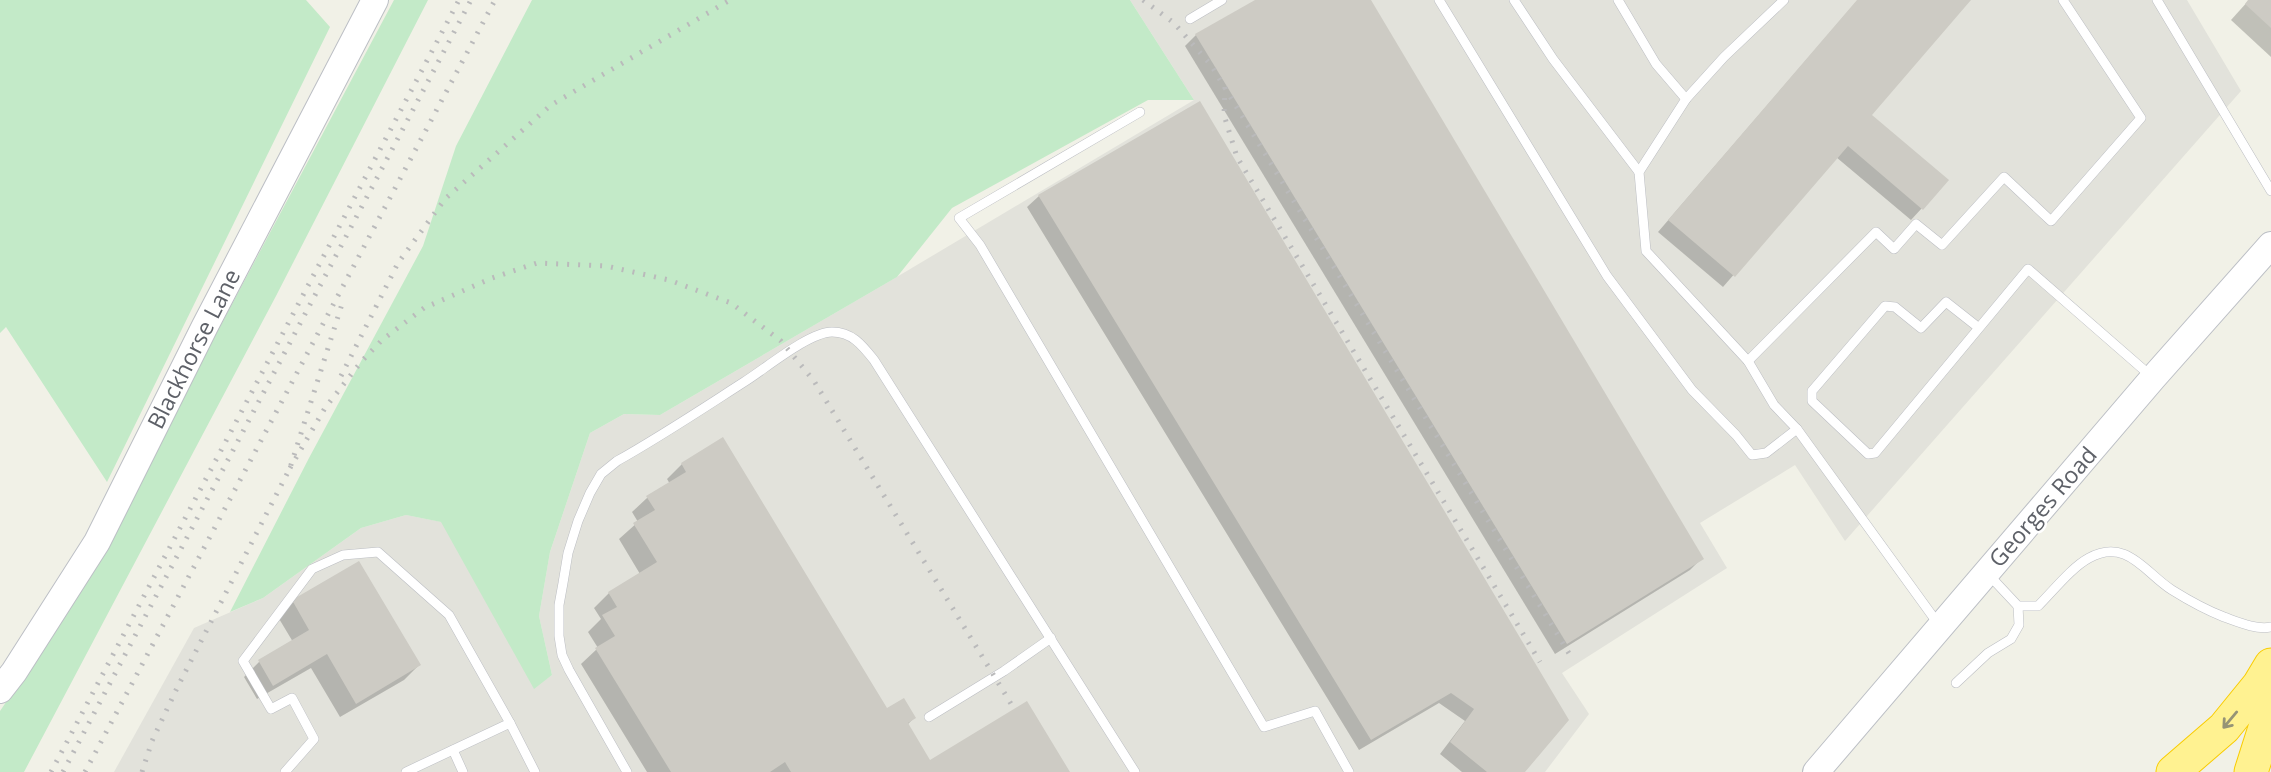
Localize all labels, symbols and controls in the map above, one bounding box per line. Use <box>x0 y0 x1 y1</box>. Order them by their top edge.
street label: Blackhorse Lane <box>139 263 247 434</box>
street label: Georges Road <box>1981 439 2104 573</box>
one-way arrow <box>2223 711 2239 729</box>

